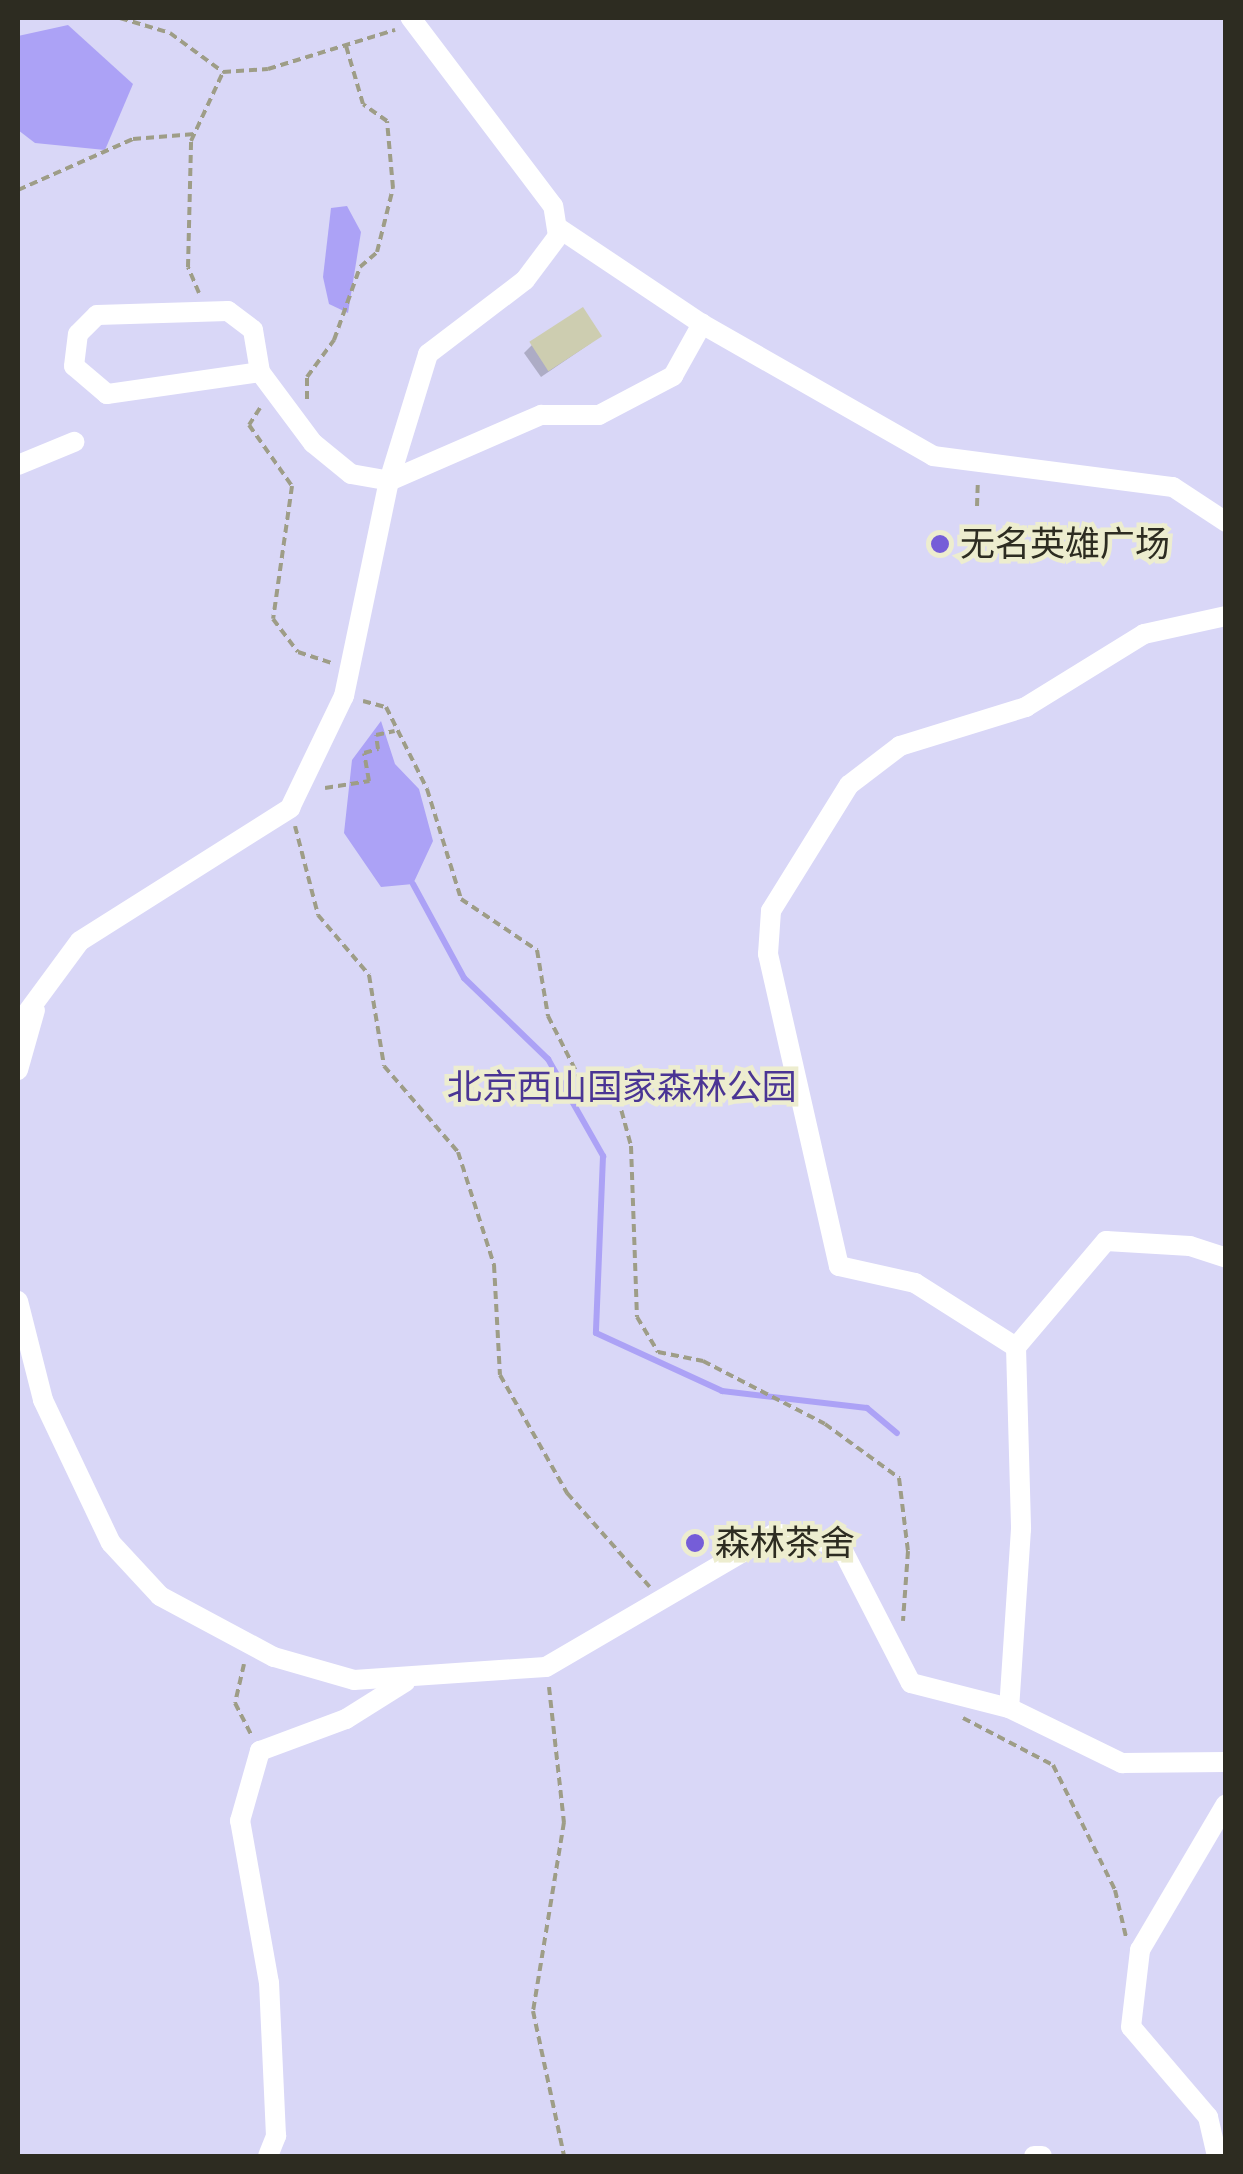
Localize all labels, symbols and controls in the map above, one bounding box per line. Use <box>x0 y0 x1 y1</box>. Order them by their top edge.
place label: 无名英雄广场 <box>960 523 1170 565</box>
marker: 无名英雄广场 <box>929 533 951 555</box>
park label: 北京西山国家森林公园 <box>447 1066 797 1108</box>
place label: 森林茶舍 <box>715 1522 855 1564</box>
marker: 森林茶舍 <box>684 1532 706 1554</box>

